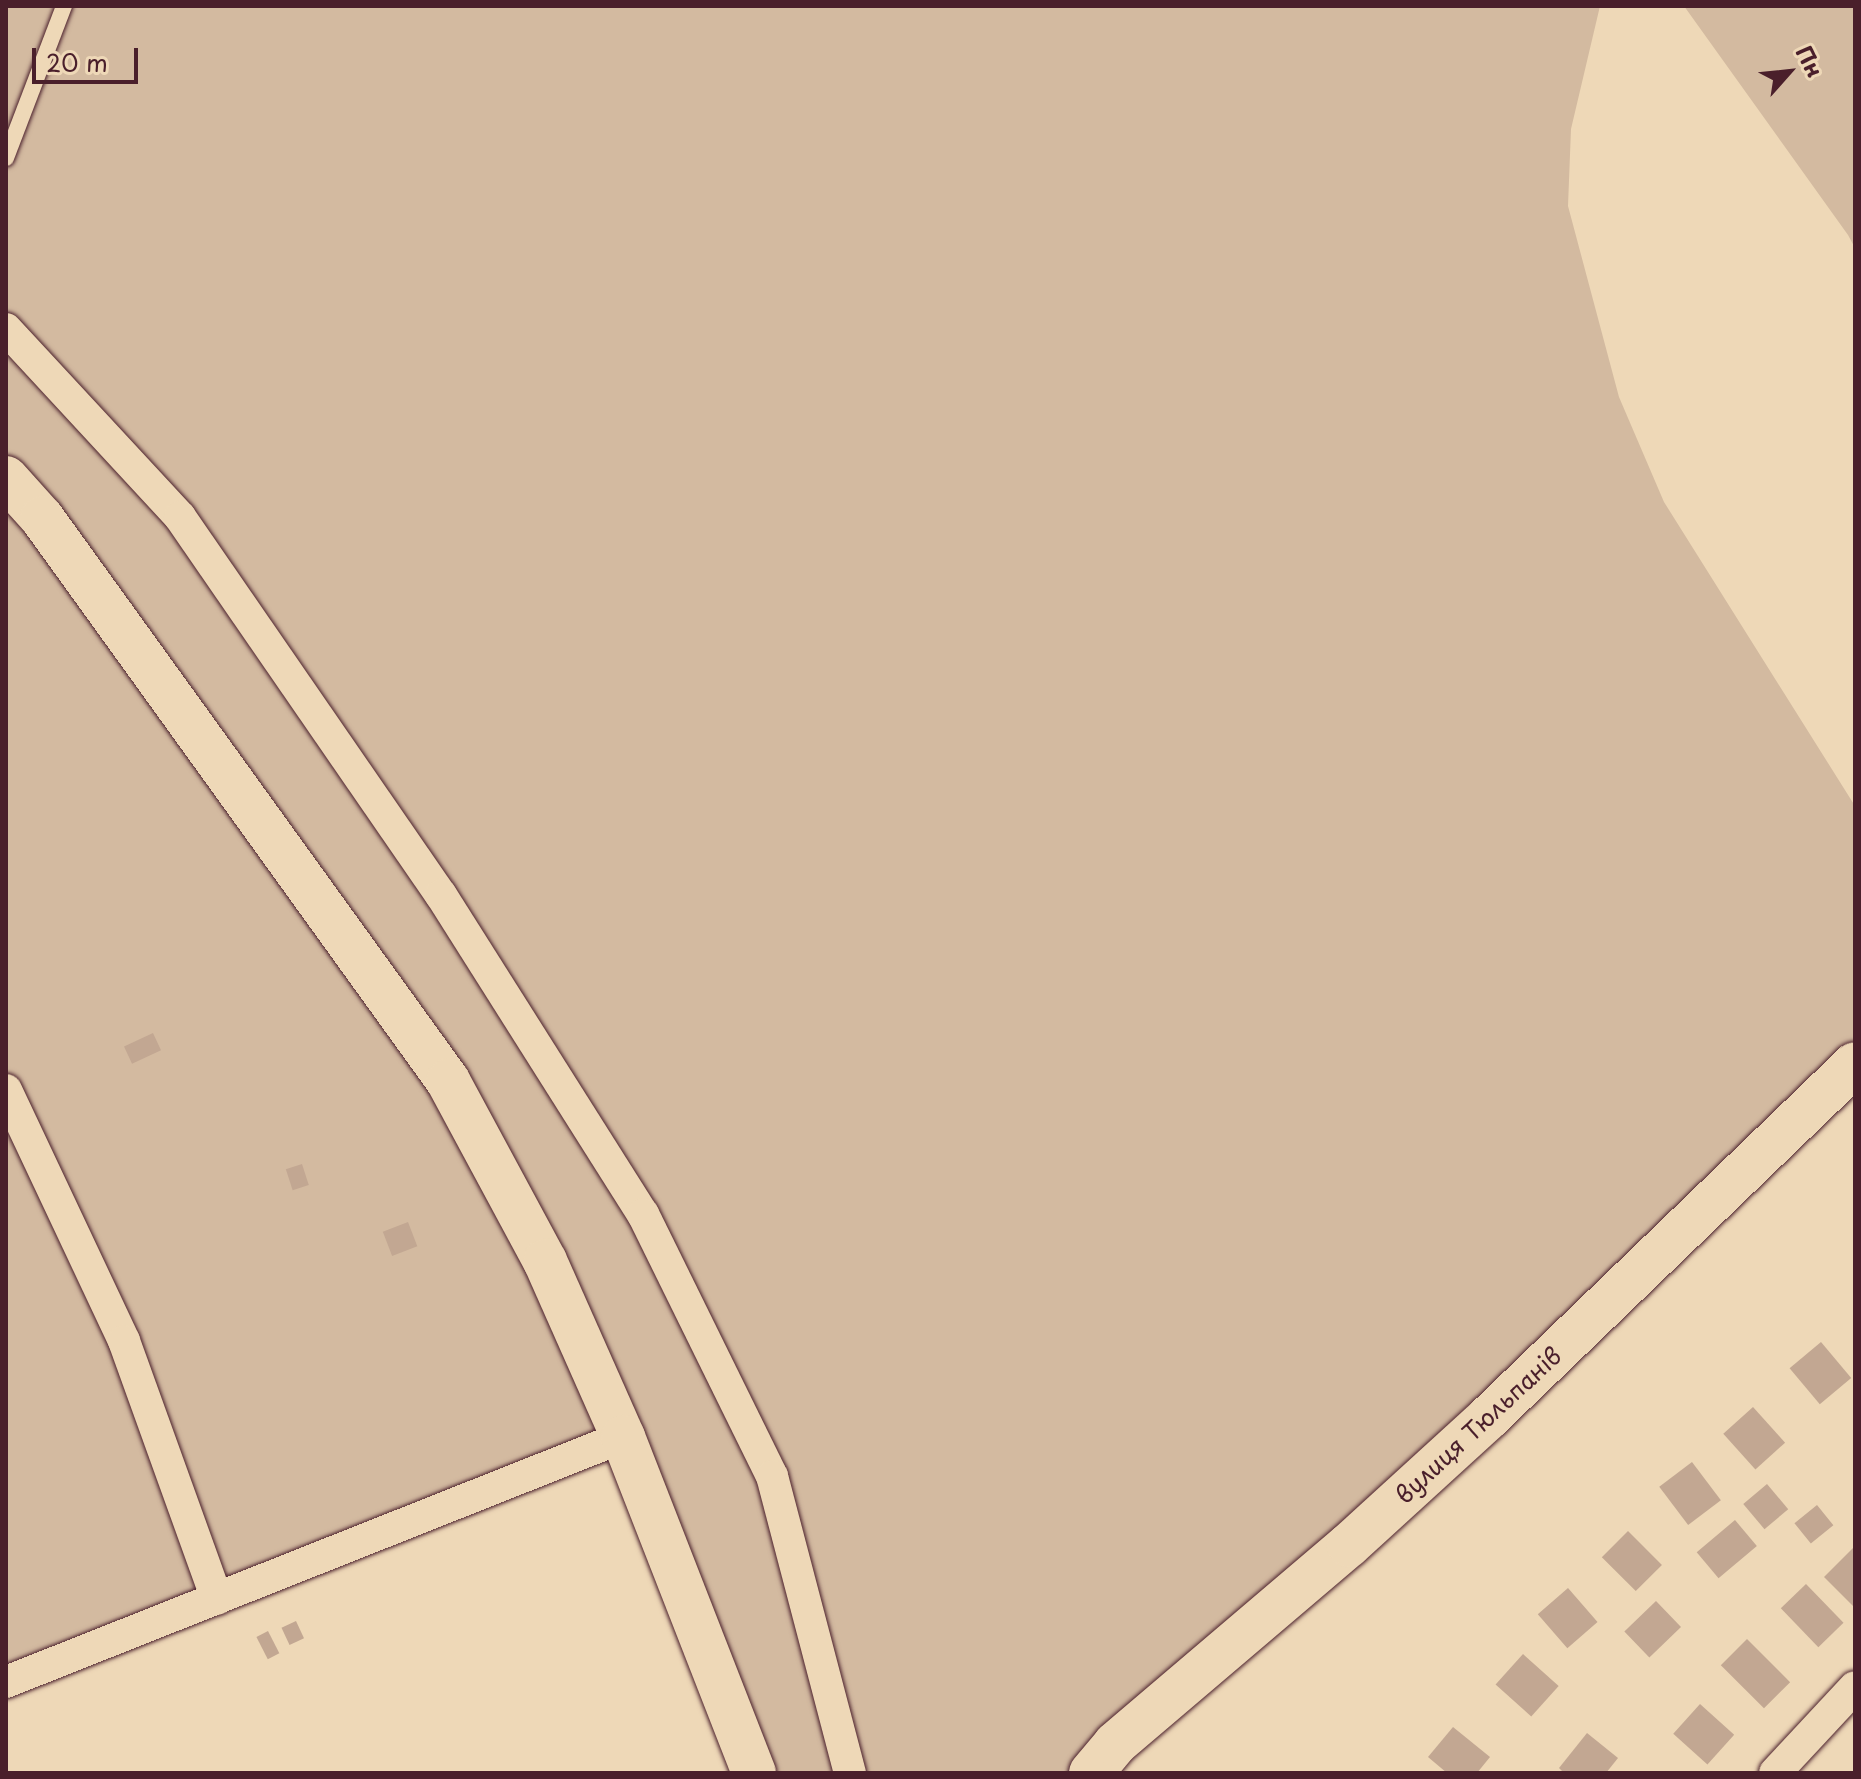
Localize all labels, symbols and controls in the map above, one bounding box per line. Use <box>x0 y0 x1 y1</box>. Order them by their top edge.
scale bar <box>36 32 142 82</box>
north arrow <box>1749 32 1829 112</box>
text: Пн <box>1789 39 1833 83</box>
text: 20 m <box>46 44 108 80</box>
street label: вулиця Тюльпанів <box>1389 1341 1567 1509</box>

